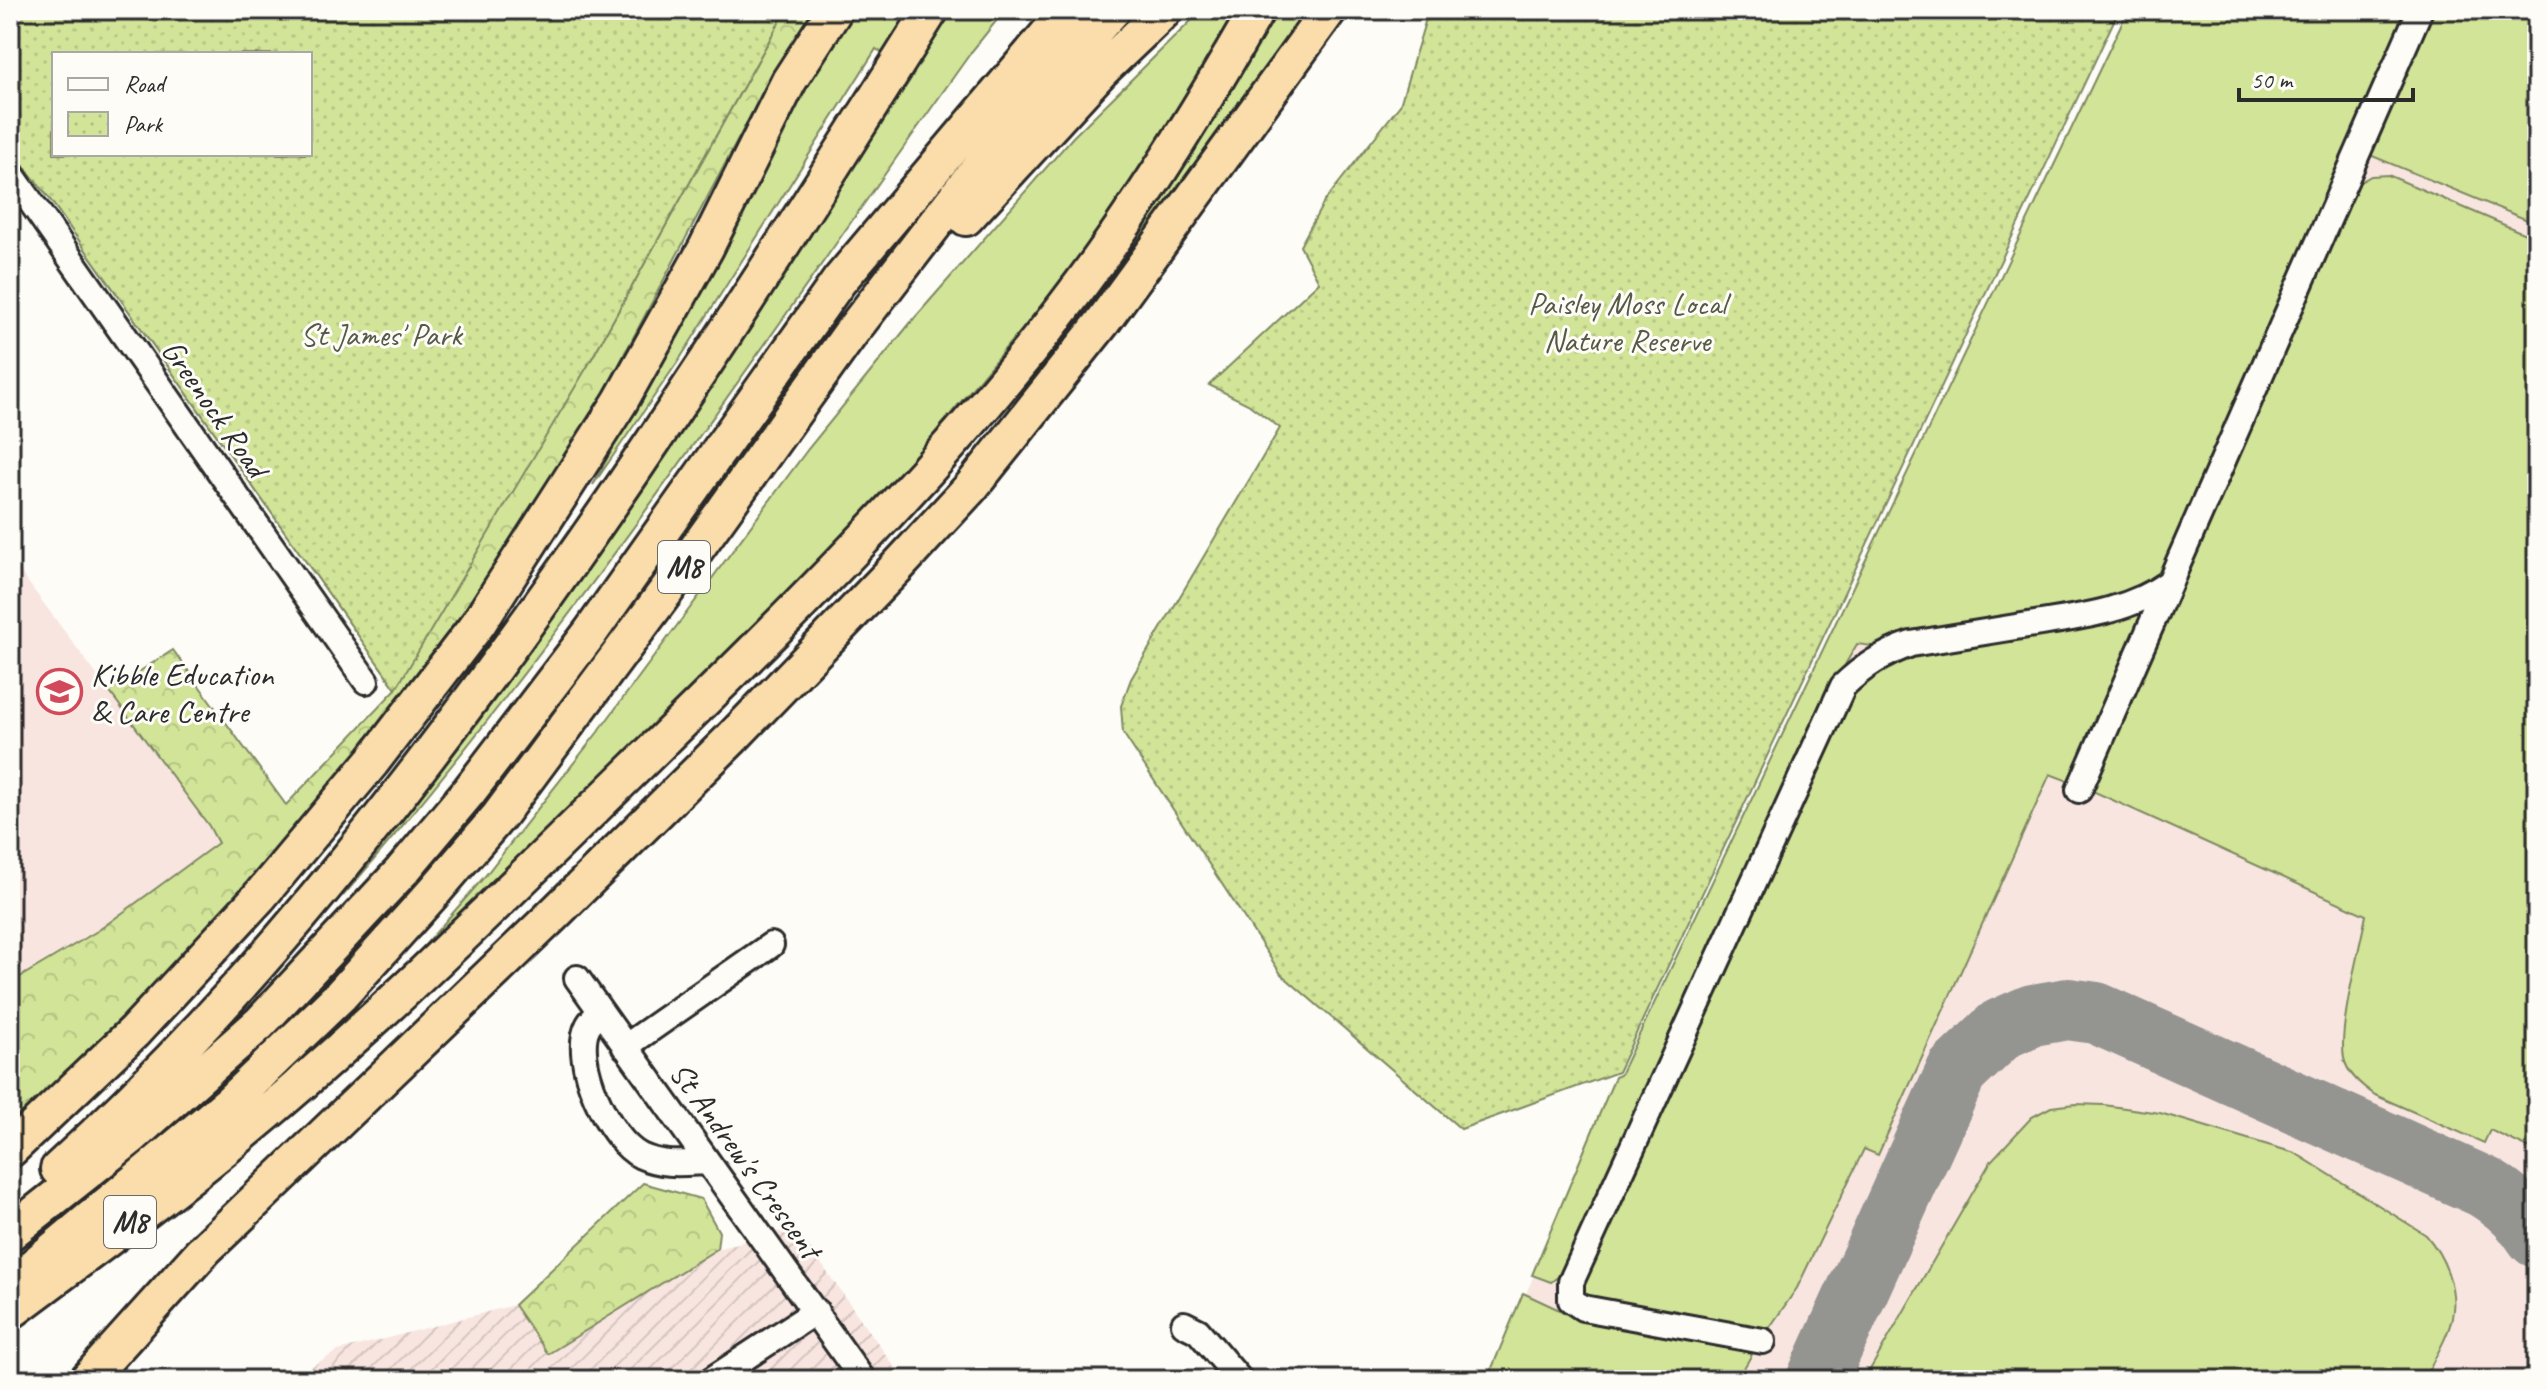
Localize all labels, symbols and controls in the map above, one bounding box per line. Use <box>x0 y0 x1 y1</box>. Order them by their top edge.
legend <box>52 52 312 156</box>
scale bar <box>2239 52 2413 102</box>
text: 50 m <box>2251 65 2294 95</box>
text: Road <box>124 69 168 99</box>
text: Park <box>124 109 164 139</box>
park label: Paisley Moss Local Nature Reserve <box>1528 283 1732 361</box>
park label: St James' Park <box>300 314 464 355</box>
street label: Greenock Road <box>152 332 280 489</box>
road number: M8 <box>658 541 710 593</box>
place label: Kibble Education & Care Centre <box>91 654 275 732</box>
school or university icon: Kibble Education & Care Centre <box>36 668 84 716</box>
street label: St Andrew's Crescent <box>660 1054 833 1270</box>
road number: M8 <box>104 1196 156 1248</box>

